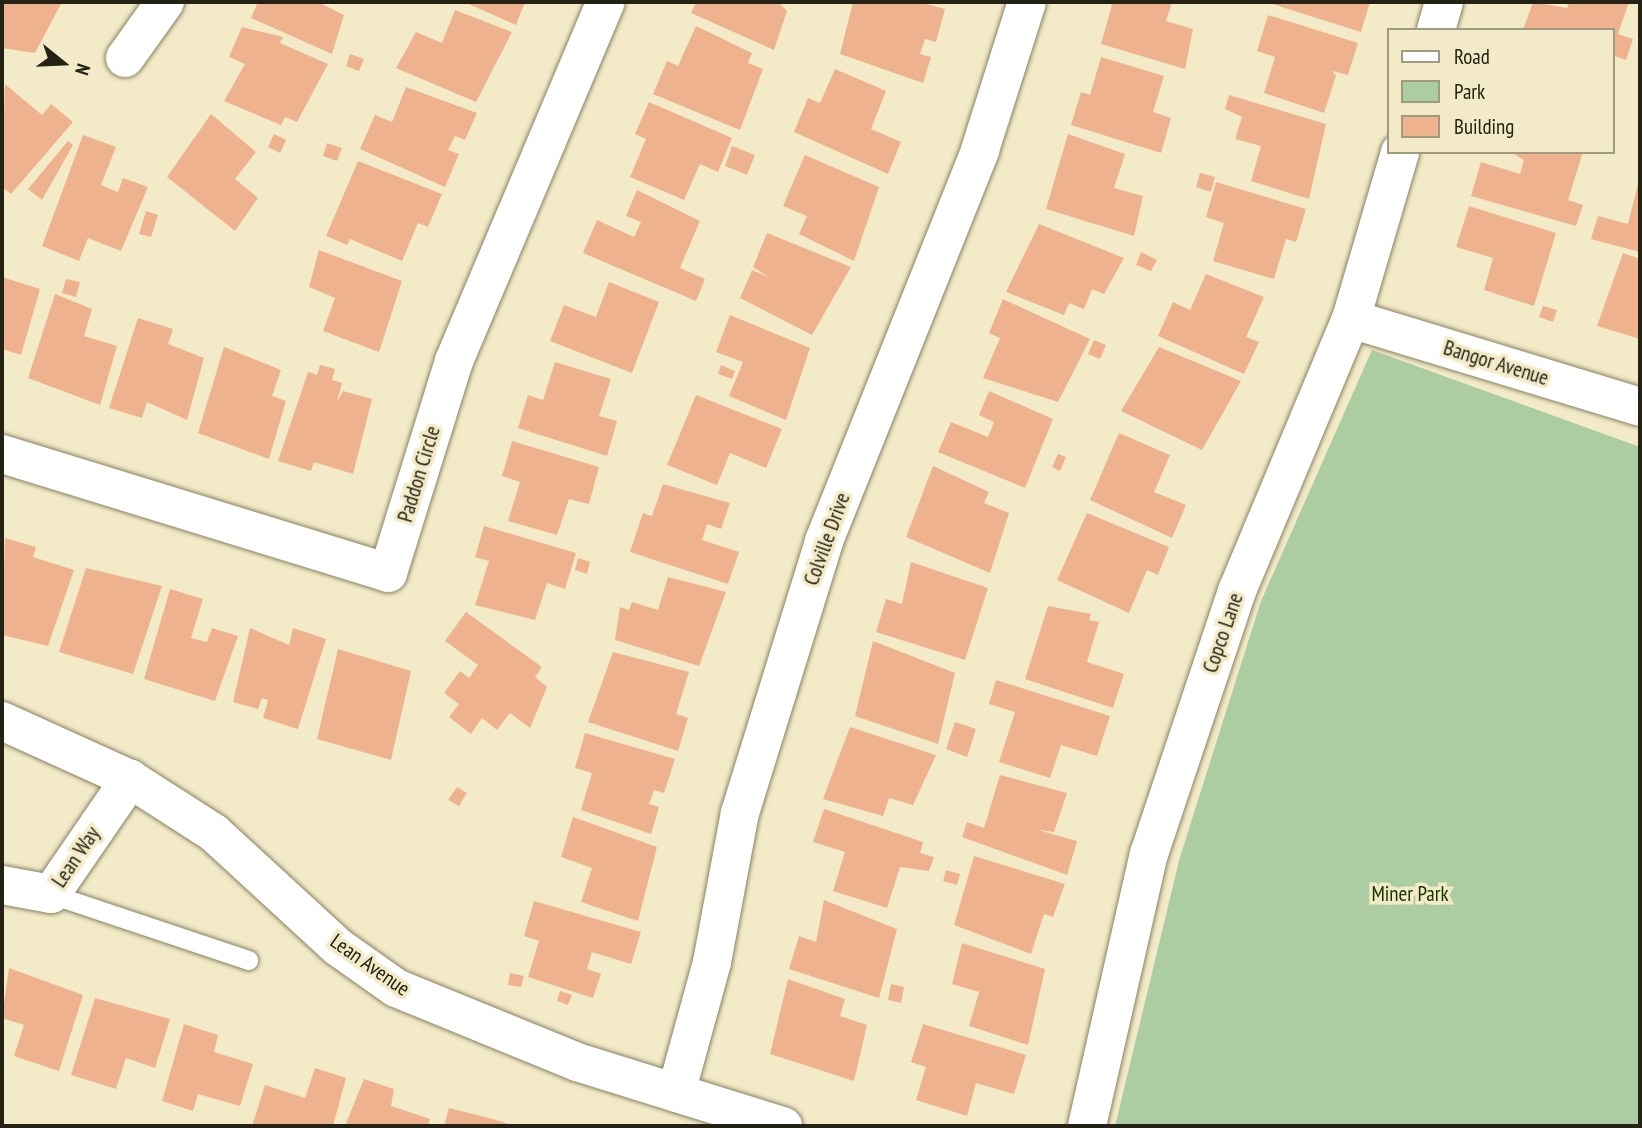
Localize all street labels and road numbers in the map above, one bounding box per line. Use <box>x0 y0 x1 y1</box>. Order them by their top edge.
street label: Bangor Avenue <box>1440 335 1552 391</box>
street label: Paddon Circle <box>392 423 446 525</box>
street label: Colville Drive <box>799 489 855 589</box>
street label: Copco Lane <box>1198 590 1248 676</box>
street label: Lean Way <box>46 822 106 892</box>
street label: Lean Avenue <box>325 928 415 1002</box>

